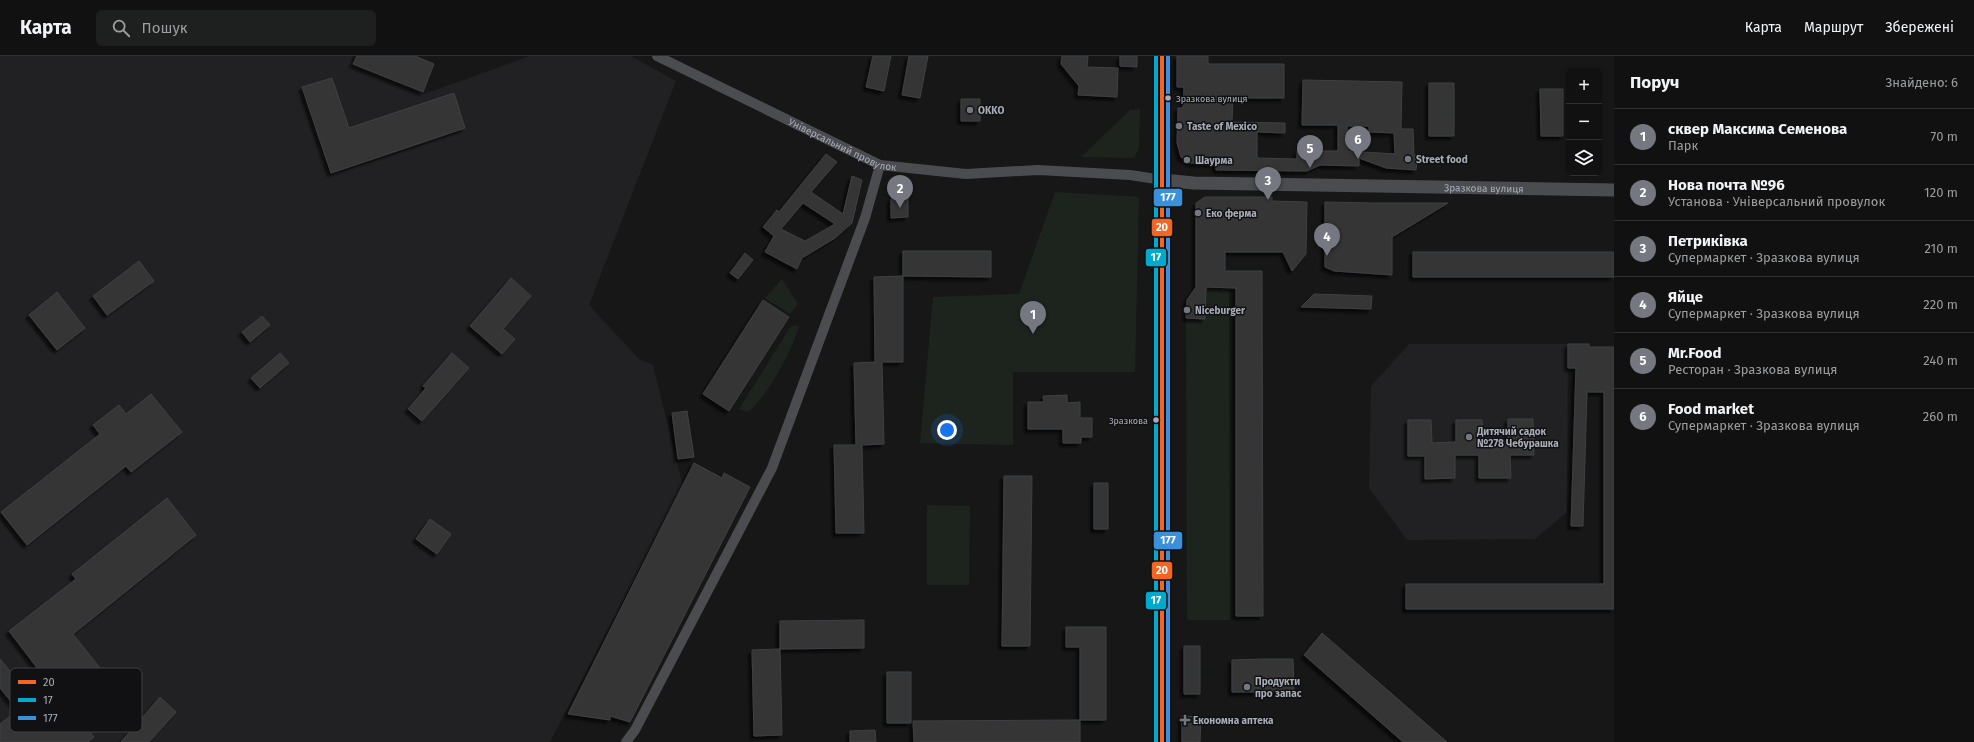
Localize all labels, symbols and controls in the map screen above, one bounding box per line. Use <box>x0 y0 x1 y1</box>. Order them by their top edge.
search box <box>96 10 376 46</box>
text: Карта <box>20 16 72 39</box>
icon: search <box>110 17 132 39</box>
text: Пошук <box>142 19 188 37</box>
text: Карта <box>1745 19 1782 36</box>
text: Маршрут <box>1804 19 1863 36</box>
text: Збережені <box>1885 19 1954 36</box>
map controls <box>1566 68 1602 176</box>
button: + <box>1566 68 1602 104</box>
text: Поруч <box>1630 72 1679 93</box>
text: Знайдено: 6 <box>1886 75 1958 90</box>
marker: Зразкова вулиця <box>1163 93 1173 103</box>
place label: Зразкова вулиця <box>1176 94 1248 104</box>
button: − <box>1566 104 1602 140</box>
marker: OKKO <box>965 105 975 115</box>
place label: OKKO <box>978 105 1004 117</box>
street label: Універсальний провулок <box>786 116 898 174</box>
text: сквер Максима Семенова <box>1668 120 1847 138</box>
marker: Taste of Mexico <box>1174 121 1184 131</box>
place label: Taste of Mexico <box>1187 121 1257 133</box>
pin: 6 <box>1345 126 1371 159</box>
text: 1 <box>1640 129 1646 144</box>
text: 70 m <box>1931 129 1958 144</box>
pin: 5 <box>1297 135 1323 168</box>
text: Парк <box>1668 138 1698 153</box>
button: layers <box>1566 140 1602 176</box>
marker: Street food <box>1403 154 1413 164</box>
place label: Street food <box>1416 154 1468 166</box>
marker: Шаурма <box>1182 155 1192 165</box>
place label: Шаурма <box>1195 155 1233 167</box>
pin: 3 <box>1255 167 1281 200</box>
pin: 2 <box>887 175 913 208</box>
text: Нова почта №96 <box>1668 176 1785 194</box>
street label: Зразкова вулиця <box>1444 182 1524 195</box>
text: 2 <box>1640 185 1646 200</box>
text: 120 m <box>1924 185 1958 200</box>
line badge: 177 <box>1153 188 1183 207</box>
text: 177 <box>1160 191 1176 204</box>
text: Установа · Універсальний провулок <box>1668 194 1885 209</box>
marker: Еко ферма <box>1193 208 1203 218</box>
place label: Еко ферма <box>1206 208 1257 220</box>
line badge: 20 <box>1151 218 1173 237</box>
text: 20 <box>1156 221 1169 234</box>
pin: 4 <box>1314 223 1340 256</box>
text: Петриківка <box>1668 232 1748 250</box>
text: 3 <box>1640 241 1646 256</box>
text: 210 m <box>1924 241 1958 256</box>
line badge: 17 <box>1145 248 1167 267</box>
text: Супермаркет · Зразкова вулиця <box>1668 250 1860 265</box>
text: 17 <box>1151 251 1161 264</box>
text: Яйце <box>1668 288 1703 306</box>
text: 4 <box>1639 297 1647 312</box>
text: 220 m <box>1923 297 1958 312</box>
pin: 1 <box>1020 301 1046 334</box>
marker: Niceburger <box>1182 305 1192 315</box>
place label: Niceburger <box>1195 305 1246 317</box>
text: Супермаркет · Зразкова вулиця <box>1668 306 1860 321</box>
text: Mr.Food <box>1668 344 1722 362</box>
text: 5 <box>1640 353 1646 368</box>
text: 240 m <box>1923 353 1958 368</box>
text: Ресторан · Зразкова вулиця <box>1668 362 1837 377</box>
text: Food market <box>1668 400 1754 418</box>
text: 6 <box>1639 409 1647 424</box>
text: 260 m <box>1923 409 1958 424</box>
marker: Зразкова <box>1151 415 1161 425</box>
place label: Зразкова <box>1109 416 1148 426</box>
text: Супермаркет · Зразкова вулиця <box>1668 418 1860 433</box>
your location <box>937 420 957 440</box>
place label: Дитячий садок №278 Чебурашка <box>1476 426 1559 450</box>
marker: Дитячий садок №278 Чебурашка <box>1464 432 1474 442</box>
line badge: 177 <box>1153 531 1183 550</box>
text: 177 <box>1160 534 1176 547</box>
line badge: 20 <box>1151 561 1173 580</box>
text: 20 <box>1156 564 1169 577</box>
line badge: 17 <box>1145 591 1167 610</box>
text: 17 <box>1151 594 1161 607</box>
legend <box>10 668 142 732</box>
text: 20 <box>43 676 55 689</box>
place label: Продукти про запас <box>1255 676 1302 700</box>
marker: Продукти про запас <box>1242 682 1252 692</box>
text: 17 <box>43 694 53 707</box>
text: 177 <box>43 712 58 725</box>
marker: Економна аптека <box>1180 715 1190 725</box>
place label: Економна аптека <box>1193 715 1274 727</box>

